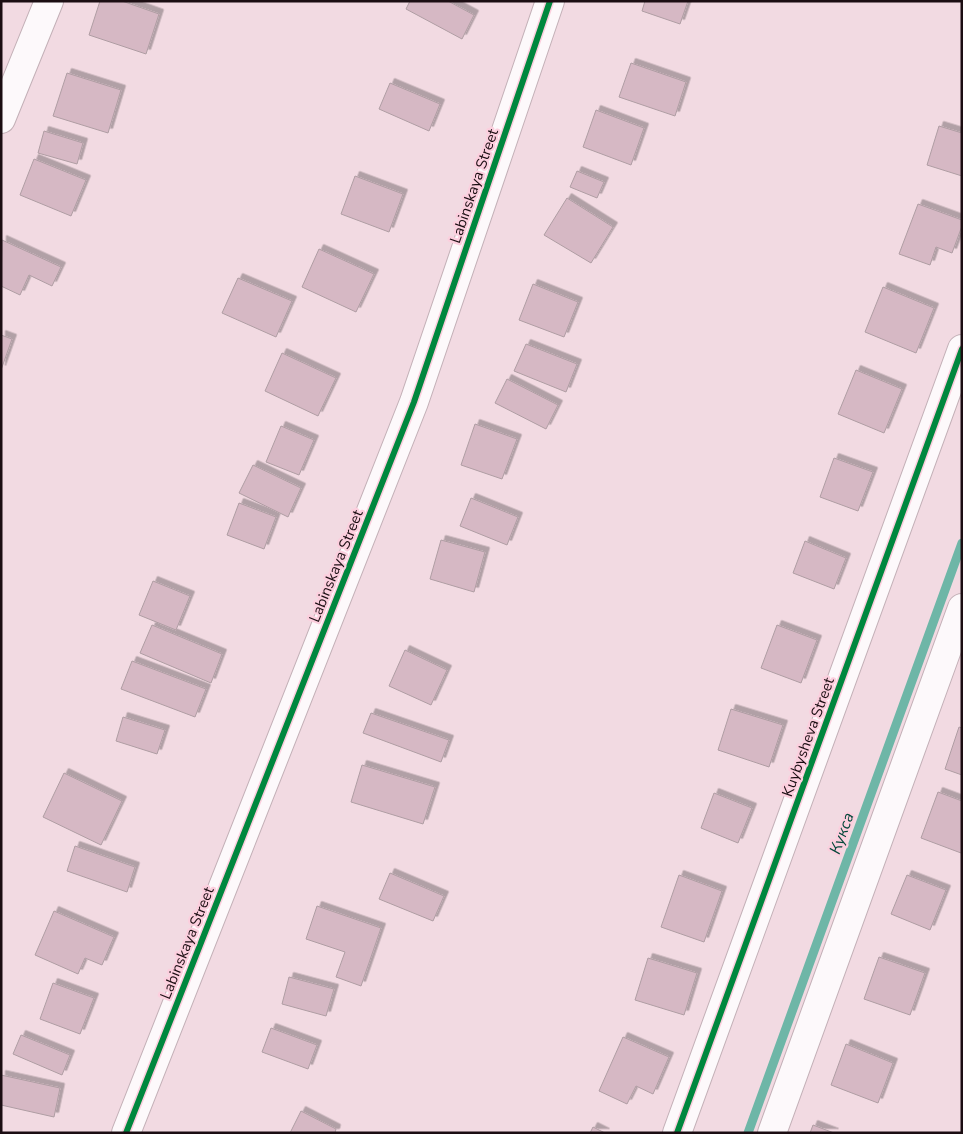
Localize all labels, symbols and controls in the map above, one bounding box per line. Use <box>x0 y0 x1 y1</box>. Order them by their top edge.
street label: Labinskaya Street <box>445 125 503 246</box>
street label: Labinskaya Street <box>304 506 368 625</box>
street label: Kuybysheva Street <box>777 674 839 799</box>
water label: Кукса <box>824 809 860 857</box>
street label: Labinskaya Street <box>155 883 219 1002</box>

